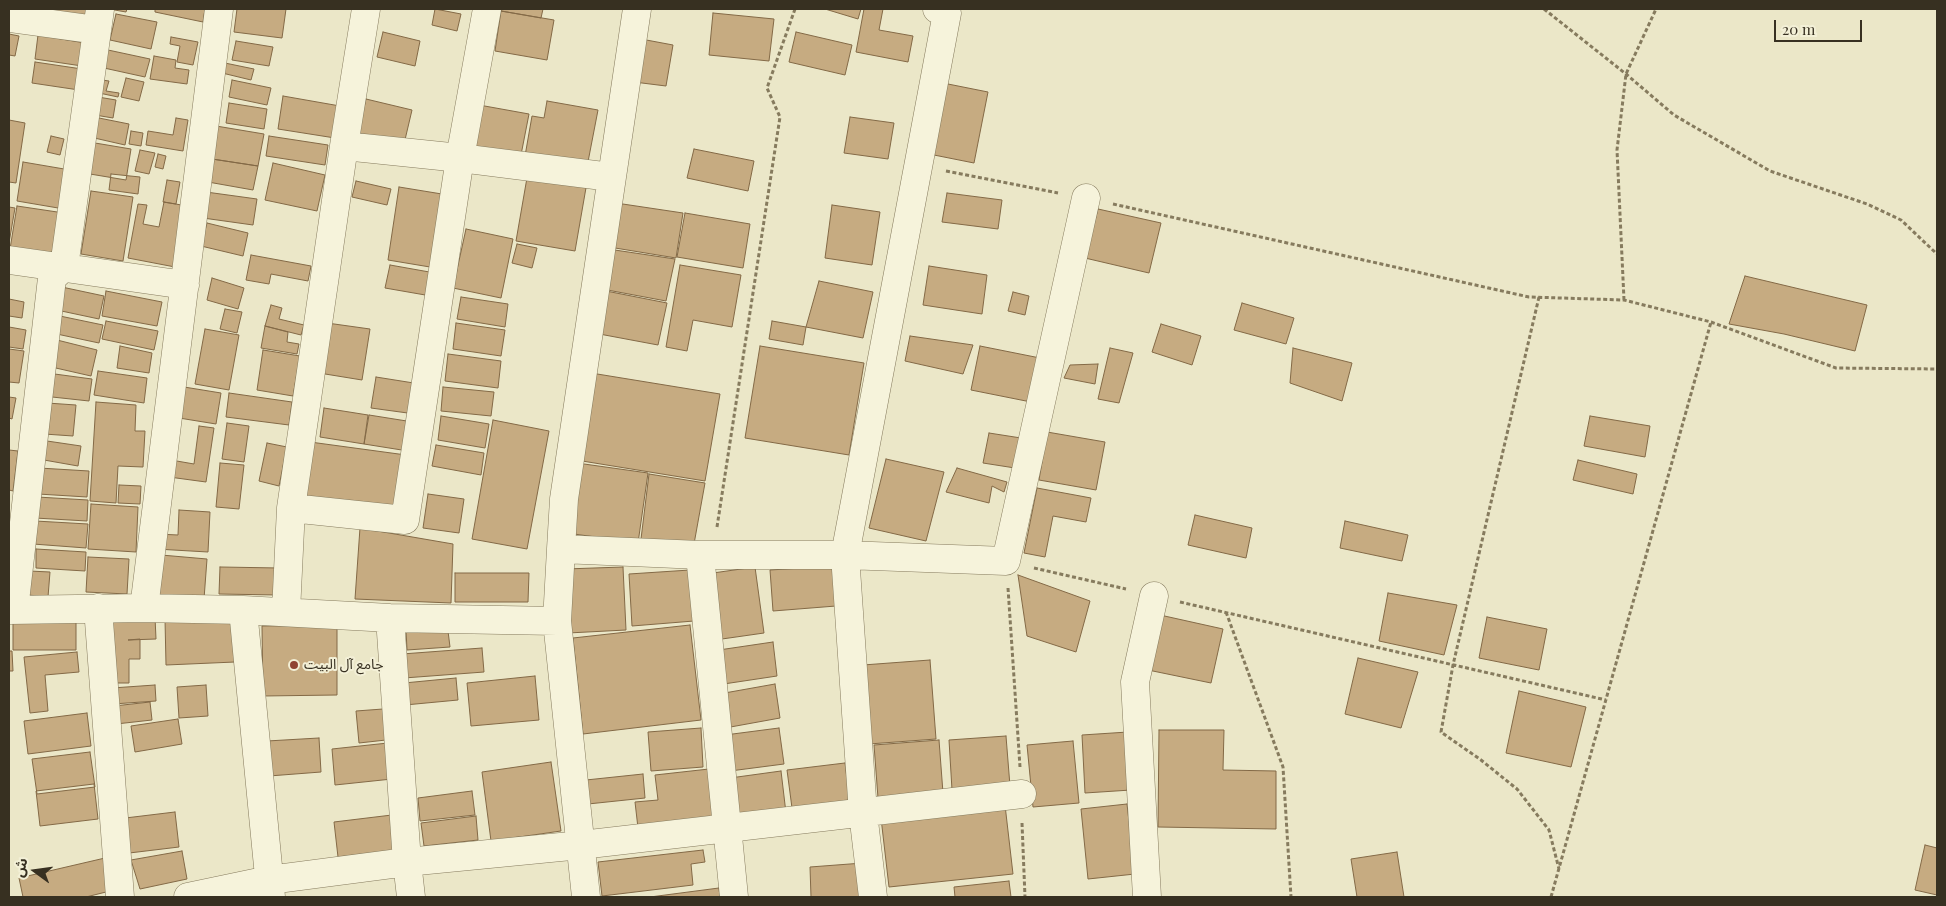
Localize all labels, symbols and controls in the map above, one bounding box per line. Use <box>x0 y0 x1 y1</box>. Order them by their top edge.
scale bar <box>1776 10 1864 42</box>
text: 20 m <box>1782 19 1815 39</box>
place label: جامع آل البيت <box>304 657 383 673</box>
marker: جامع آل البيت <box>288 659 300 671</box>
north arrow <box>10 846 60 896</box>
text: ش <box>8 856 31 879</box>

